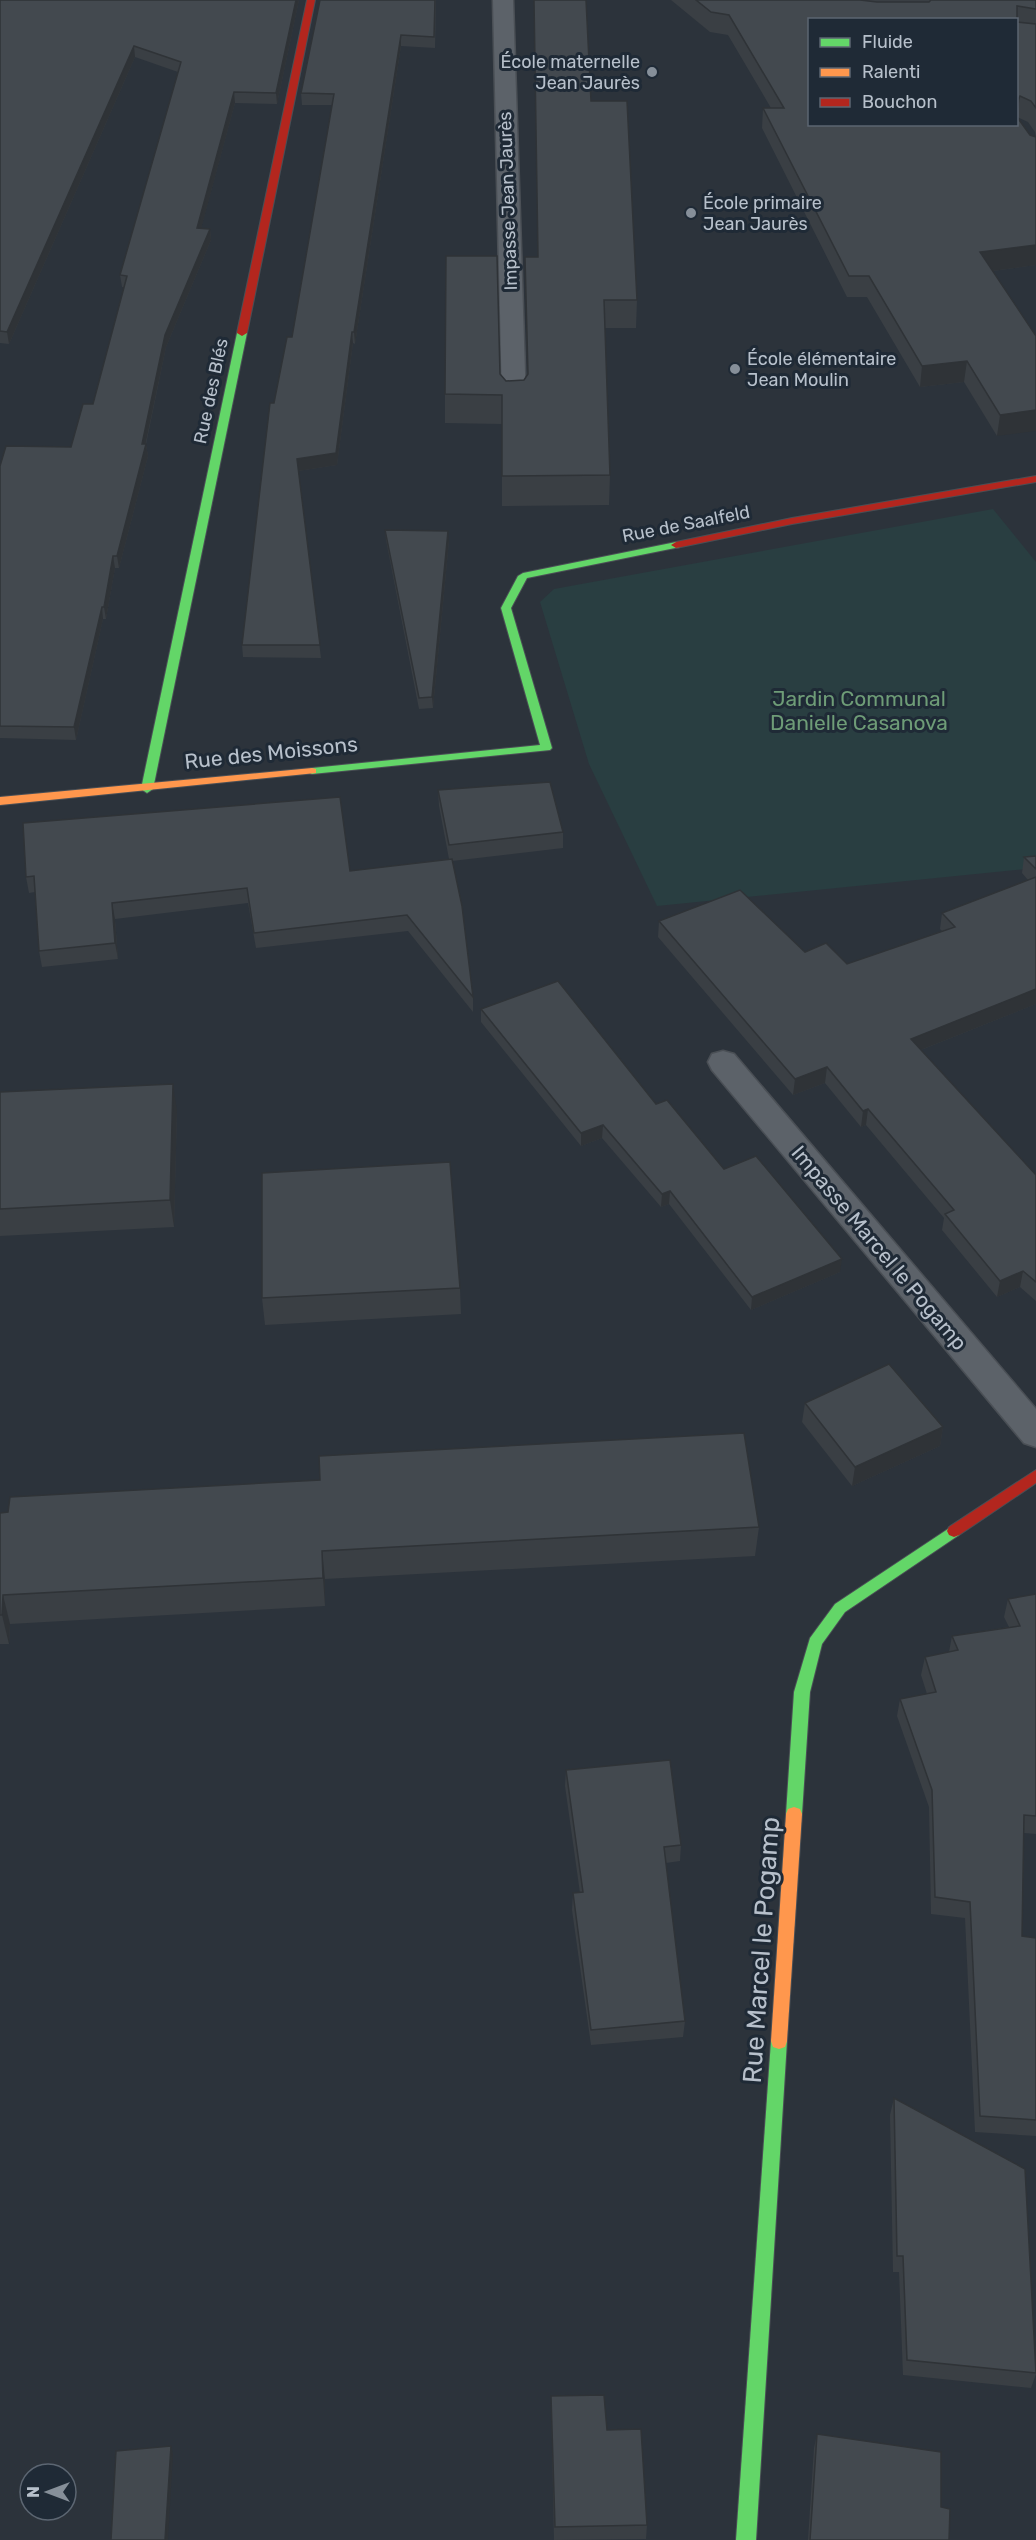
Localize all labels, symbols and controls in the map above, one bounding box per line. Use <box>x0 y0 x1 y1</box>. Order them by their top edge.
legend <box>808 18 1018 126</box>
text: Fluide <box>862 31 913 53</box>
place label: École maternelle Jean Jaurès <box>500 51 640 94</box>
text: Ralenti <box>862 61 920 83</box>
marker: École maternelle Jean Jaurès <box>645 65 659 79</box>
text: Bouchon <box>862 91 937 113</box>
street label: Impasse Jean Jaurès <box>494 111 522 291</box>
place label: École primaire Jean Jaurès <box>703 192 822 235</box>
marker: École primaire Jean Jaurès <box>684 206 698 220</box>
street label: Rue des Blés <box>189 336 233 446</box>
place label: École élémentaire Jean Moulin <box>747 348 896 391</box>
marker: École élémentaire Jean Moulin <box>728 362 742 376</box>
street label: Rue de Saalfeld <box>620 501 752 547</box>
park label: Jardin Communal Danielle Casanova <box>770 686 948 735</box>
street label: Rue des Moissons <box>183 731 359 774</box>
street label: Impasse Marcel le Pogamp <box>787 1140 972 1355</box>
street label: Rue Marcel le Pogamp <box>737 1816 786 2084</box>
north arrow <box>18 2462 78 2522</box>
text: N <box>24 2486 43 2498</box>

